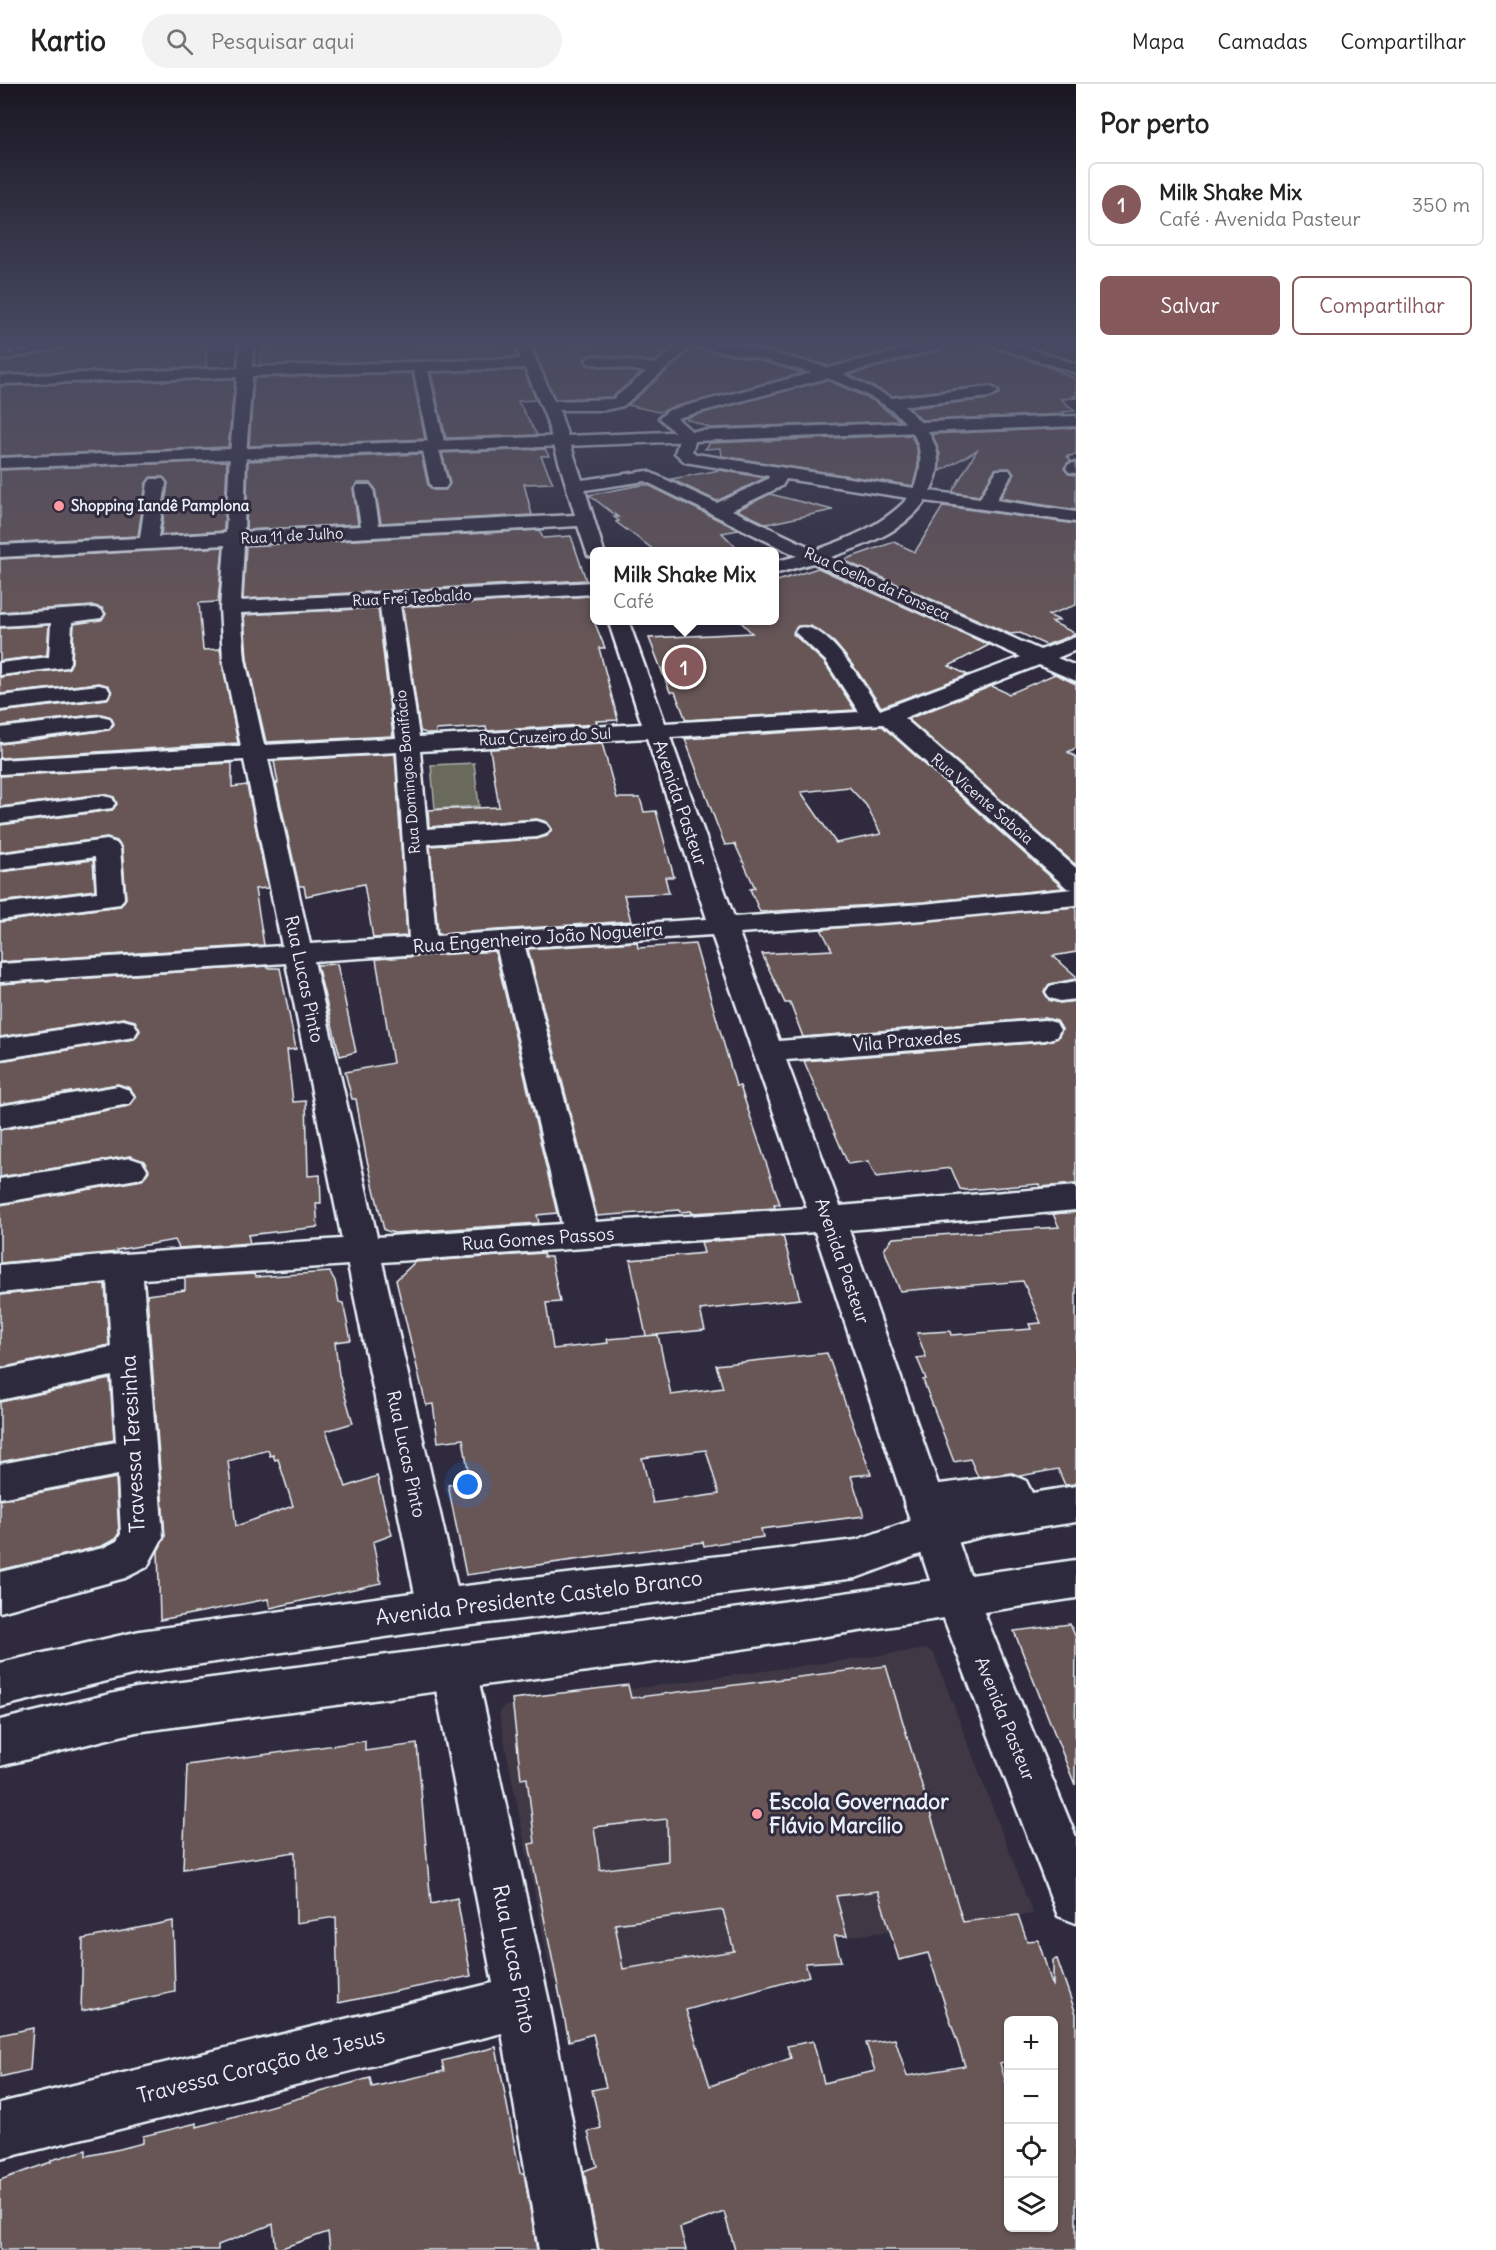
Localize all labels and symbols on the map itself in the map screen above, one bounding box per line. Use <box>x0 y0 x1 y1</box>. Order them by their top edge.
place label: Shopping Iandê Pamplona <box>71 496 250 516</box>
marker: Shopping Iandê Pamplona <box>52 499 66 513</box>
street label: Rua 11 de Julho <box>240 523 344 548</box>
street label: Rua Coelho da Fonseca <box>801 543 953 624</box>
street label: Rua Frei Teobaldo <box>352 585 472 610</box>
pin: 1 <box>664 644 704 690</box>
street label: Rua Domingos Bonifácio <box>391 689 424 855</box>
street label: Rua Cruzeiro do Sul <box>478 724 612 749</box>
street label: Avenida Pasteur <box>648 737 713 869</box>
street label: Rua Vicente Saboia <box>927 749 1038 848</box>
street label: Rua Lucas Pinto <box>280 913 329 1045</box>
street label: Rua Engenheiro João Nogueira <box>412 917 664 958</box>
street label: Vila Praxedes <box>852 1024 962 1057</box>
street label: Avenida Pasteur <box>810 1195 875 1327</box>
street label: Rua Gomes Passos <box>461 1222 615 1255</box>
street label: Travessa Teresinha <box>114 1354 151 1534</box>
street label: Rua Lucas Pinto <box>382 1388 431 1520</box>
your location <box>453 1470 482 1499</box>
street label: Avenida Presidente Castelo Branco <box>374 1564 704 1631</box>
street label: Avenida Pasteur <box>970 1653 1041 1785</box>
place label: Escola Governador Flávio Marcílio <box>769 1788 949 1839</box>
marker: Escola Governador Flávio Marcílio <box>750 1807 764 1821</box>
street label: Rua Lucas Pinto <box>487 1882 542 2036</box>
street label: Travessa Coração de Jesus <box>134 2022 387 2109</box>

